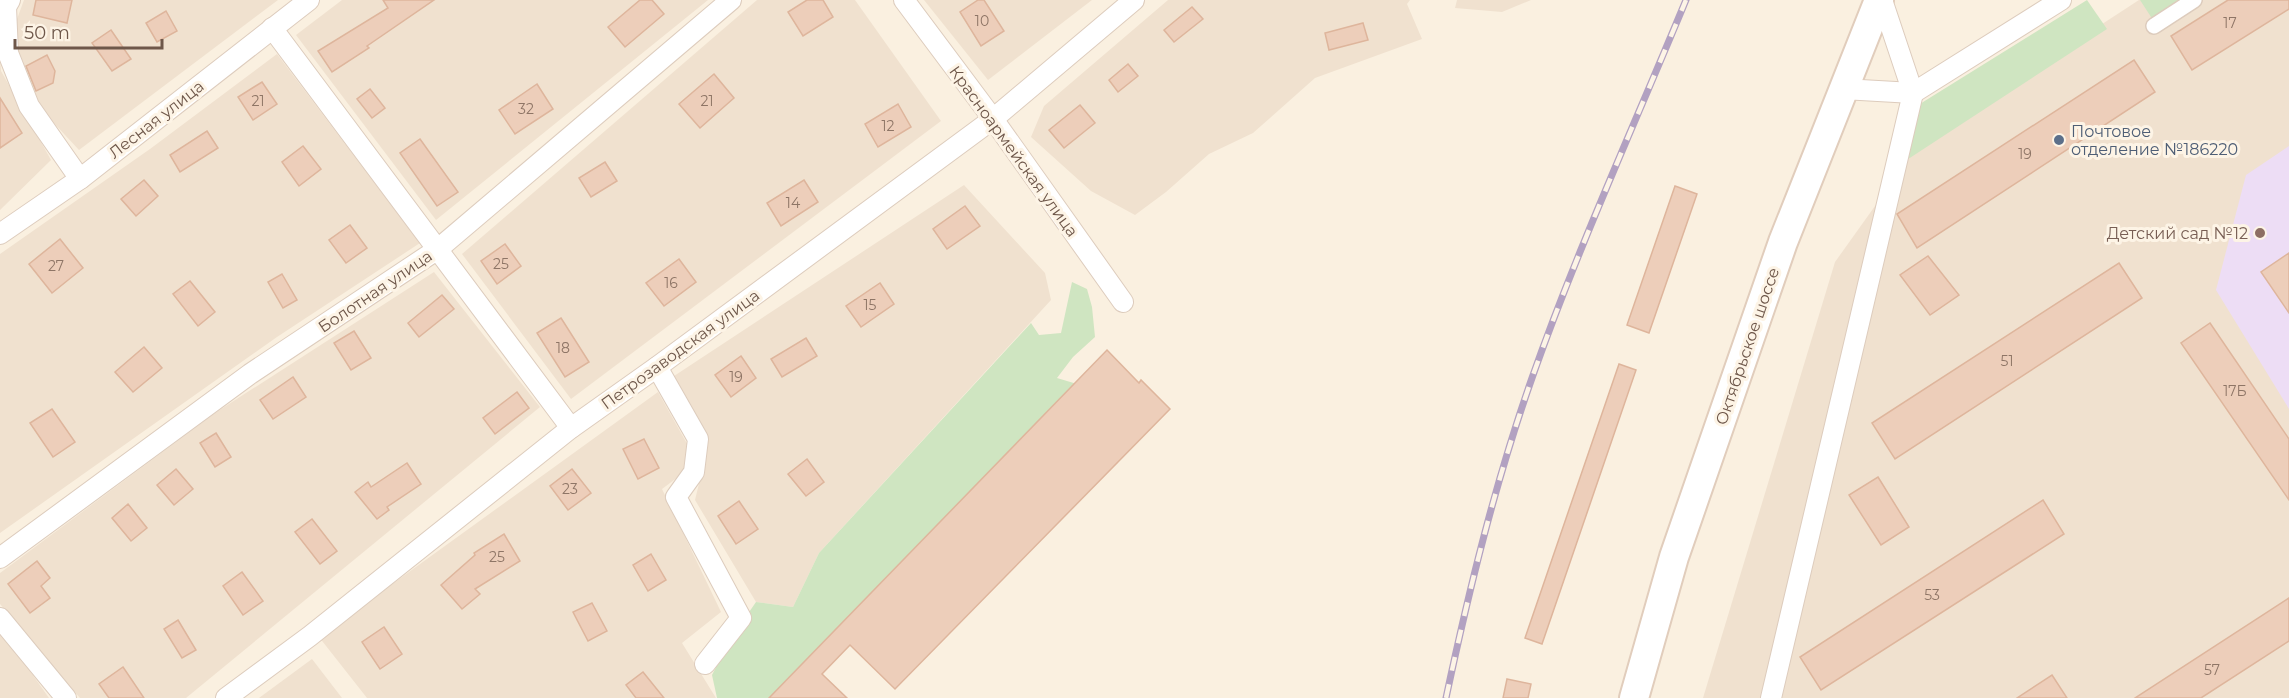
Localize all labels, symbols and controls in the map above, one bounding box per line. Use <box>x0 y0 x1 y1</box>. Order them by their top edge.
scale bar <box>15 12 162 50</box>
house number: 10 <box>975 12 989 30</box>
house number: 17 <box>2223 14 2237 32</box>
text: 50 m <box>24 22 70 44</box>
street label: Красноармейская улица <box>945 62 1082 240</box>
street label: Лесная улица <box>105 76 208 162</box>
house number: 21 <box>251 92 265 110</box>
house number: 21 <box>700 92 714 110</box>
house number: 32 <box>518 100 534 118</box>
house number: 12 <box>881 117 895 135</box>
place label: Почтовое отделение №186220 <box>2071 122 2238 159</box>
marker: Почтовое отделение №186220 <box>2052 133 2066 147</box>
house number: 19 <box>2018 145 2032 163</box>
house number: 14 <box>786 194 801 212</box>
place label: Детский сад №12 <box>2107 224 2248 243</box>
marker: Детский сад №12 <box>2253 226 2267 240</box>
street label: Болотная улица <box>315 246 436 337</box>
house number: 25 <box>493 255 509 273</box>
house number: 27 <box>48 257 64 275</box>
street label: Октябрьское шоссе <box>1712 265 1783 427</box>
house number: 16 <box>664 274 678 292</box>
street label: Петрозаводская улица <box>597 286 763 413</box>
house number: 15 <box>864 296 877 314</box>
house number: 18 <box>556 339 570 357</box>
house number: 51 <box>2001 352 2013 370</box>
house number: 19 <box>729 368 743 386</box>
house number: 17Б <box>2223 382 2247 400</box>
house number: 23 <box>562 480 578 498</box>
house number: 25 <box>489 548 505 566</box>
house number: 53 <box>1924 586 1940 604</box>
house number: 57 <box>2204 661 2220 679</box>

